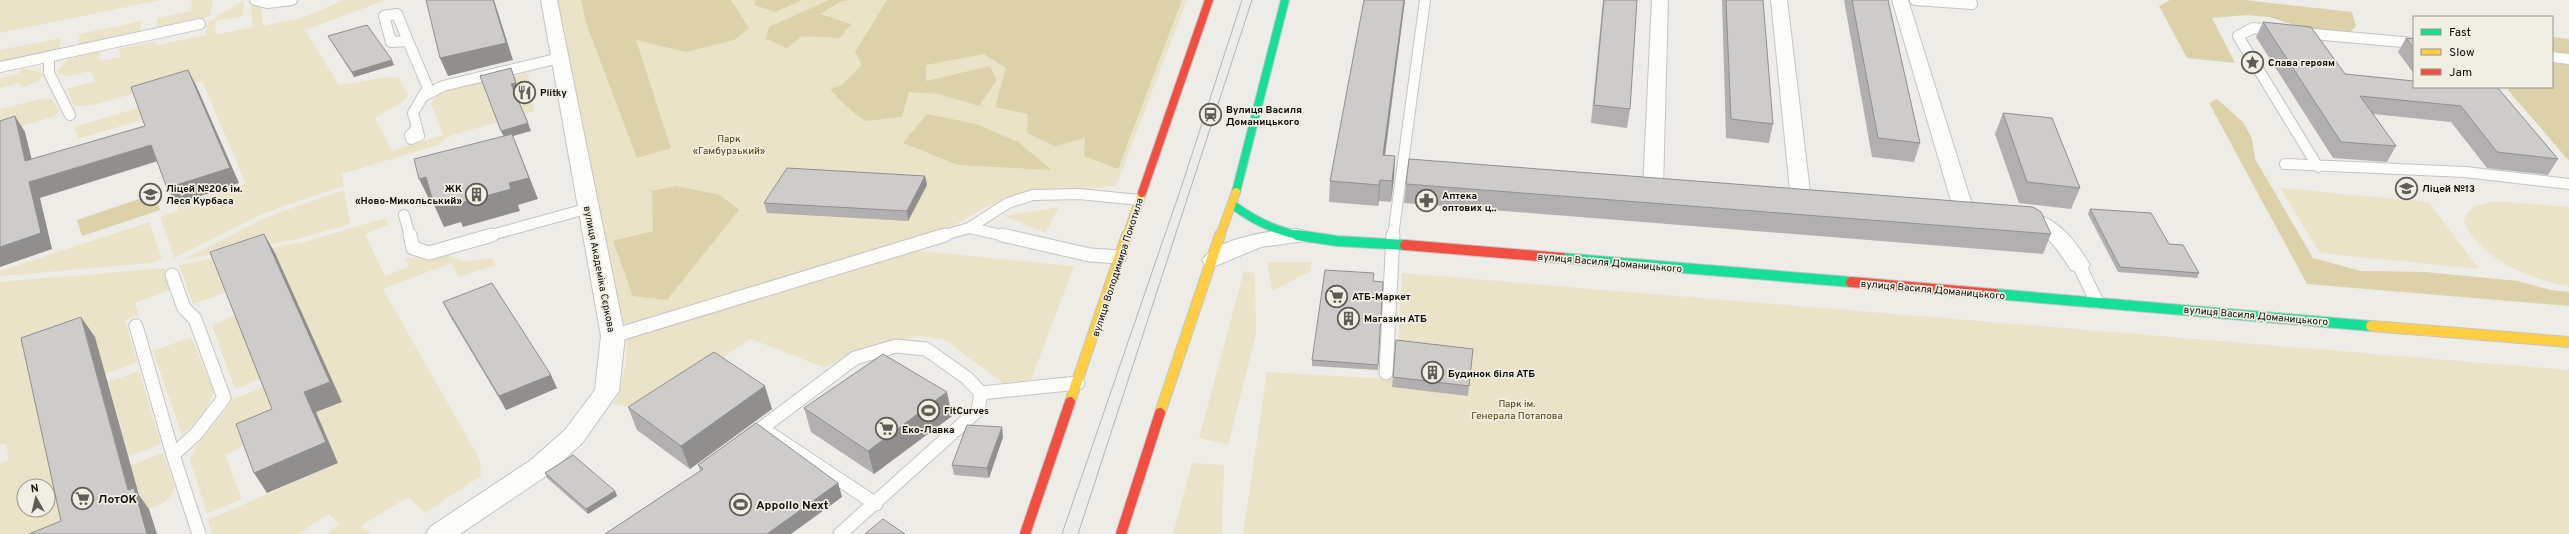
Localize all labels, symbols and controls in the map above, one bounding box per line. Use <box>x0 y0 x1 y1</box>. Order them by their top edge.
legend <box>2413 16 2553 88</box>
text: Fast <box>2449 25 2471 41</box>
text: Slow <box>2449 45 2475 61</box>
place icon: Слава героям <box>2239 49 2265 75</box>
place label: Слава героям <box>2268 57 2335 70</box>
text: Jam <box>2449 65 2472 81</box>
restaurant icon: Plitky <box>512 79 538 105</box>
place label: Plitky <box>540 87 567 100</box>
station icon: Вулиця Василя Доманицького <box>1197 102 1223 128</box>
place label: Вулиця Василя Доманицького <box>1226 104 1302 129</box>
park label: Парк «Гамбурзький» <box>693 133 765 158</box>
school or university icon: Ліцей №13 <box>2393 175 2419 201</box>
school or university icon: Ліцей №206 ім. Леся Курбаса <box>138 181 164 207</box>
building icon: ЖК «Ново-Микольський» <box>464 181 490 207</box>
place label: Ліцей №206 ім. Леся Курбаса <box>166 183 243 208</box>
place label: ЖК «Ново-Микольський» <box>355 183 462 208</box>
place label: Ліцей №13 <box>2422 183 2475 196</box>
pharmacy icon: Аптека оптових ц‥ <box>1414 188 1440 214</box>
place label: Аптека оптових ц‥ <box>1442 190 1497 215</box>
street label: вулиця Володимира Покотила <box>1090 196 1147 339</box>
street label: вулиця Академіка Сєркова <box>580 205 617 333</box>
street label: вулиця Василя Доманицького <box>1537 251 1683 276</box>
street label: вулиця Василя Доманицького <box>1860 278 2006 303</box>
supermarket icon: АТБ-Маркет <box>1323 283 1349 309</box>
place label: АТБ-Маркет <box>1352 291 1411 304</box>
street label: вулиця Василя Доманицького <box>2183 304 2329 329</box>
building icon: Магазин АТБ <box>1336 305 1362 331</box>
place label: Магазин АТБ <box>1364 313 1427 326</box>
building icon: Будинок біля АТБ <box>1420 360 1446 386</box>
place label: Будинок біля АТБ <box>1448 368 1535 381</box>
sports icon: FitCurves <box>916 397 942 423</box>
park label: Парк ім. Генерала Потапова <box>1471 398 1563 423</box>
place label: FitCurves <box>944 405 989 418</box>
supermarket icon: Еко-Лавка <box>874 416 900 442</box>
place label: Еко-Лавка <box>902 424 955 437</box>
north arrow <box>16 478 56 518</box>
text: N <box>30 482 40 497</box>
supermarket icon: ЛотОК <box>70 486 96 512</box>
place label: ЛотОК <box>98 492 138 508</box>
sports icon: Appollo Next <box>727 492 753 518</box>
place label: Appollo Next <box>756 498 829 514</box>

